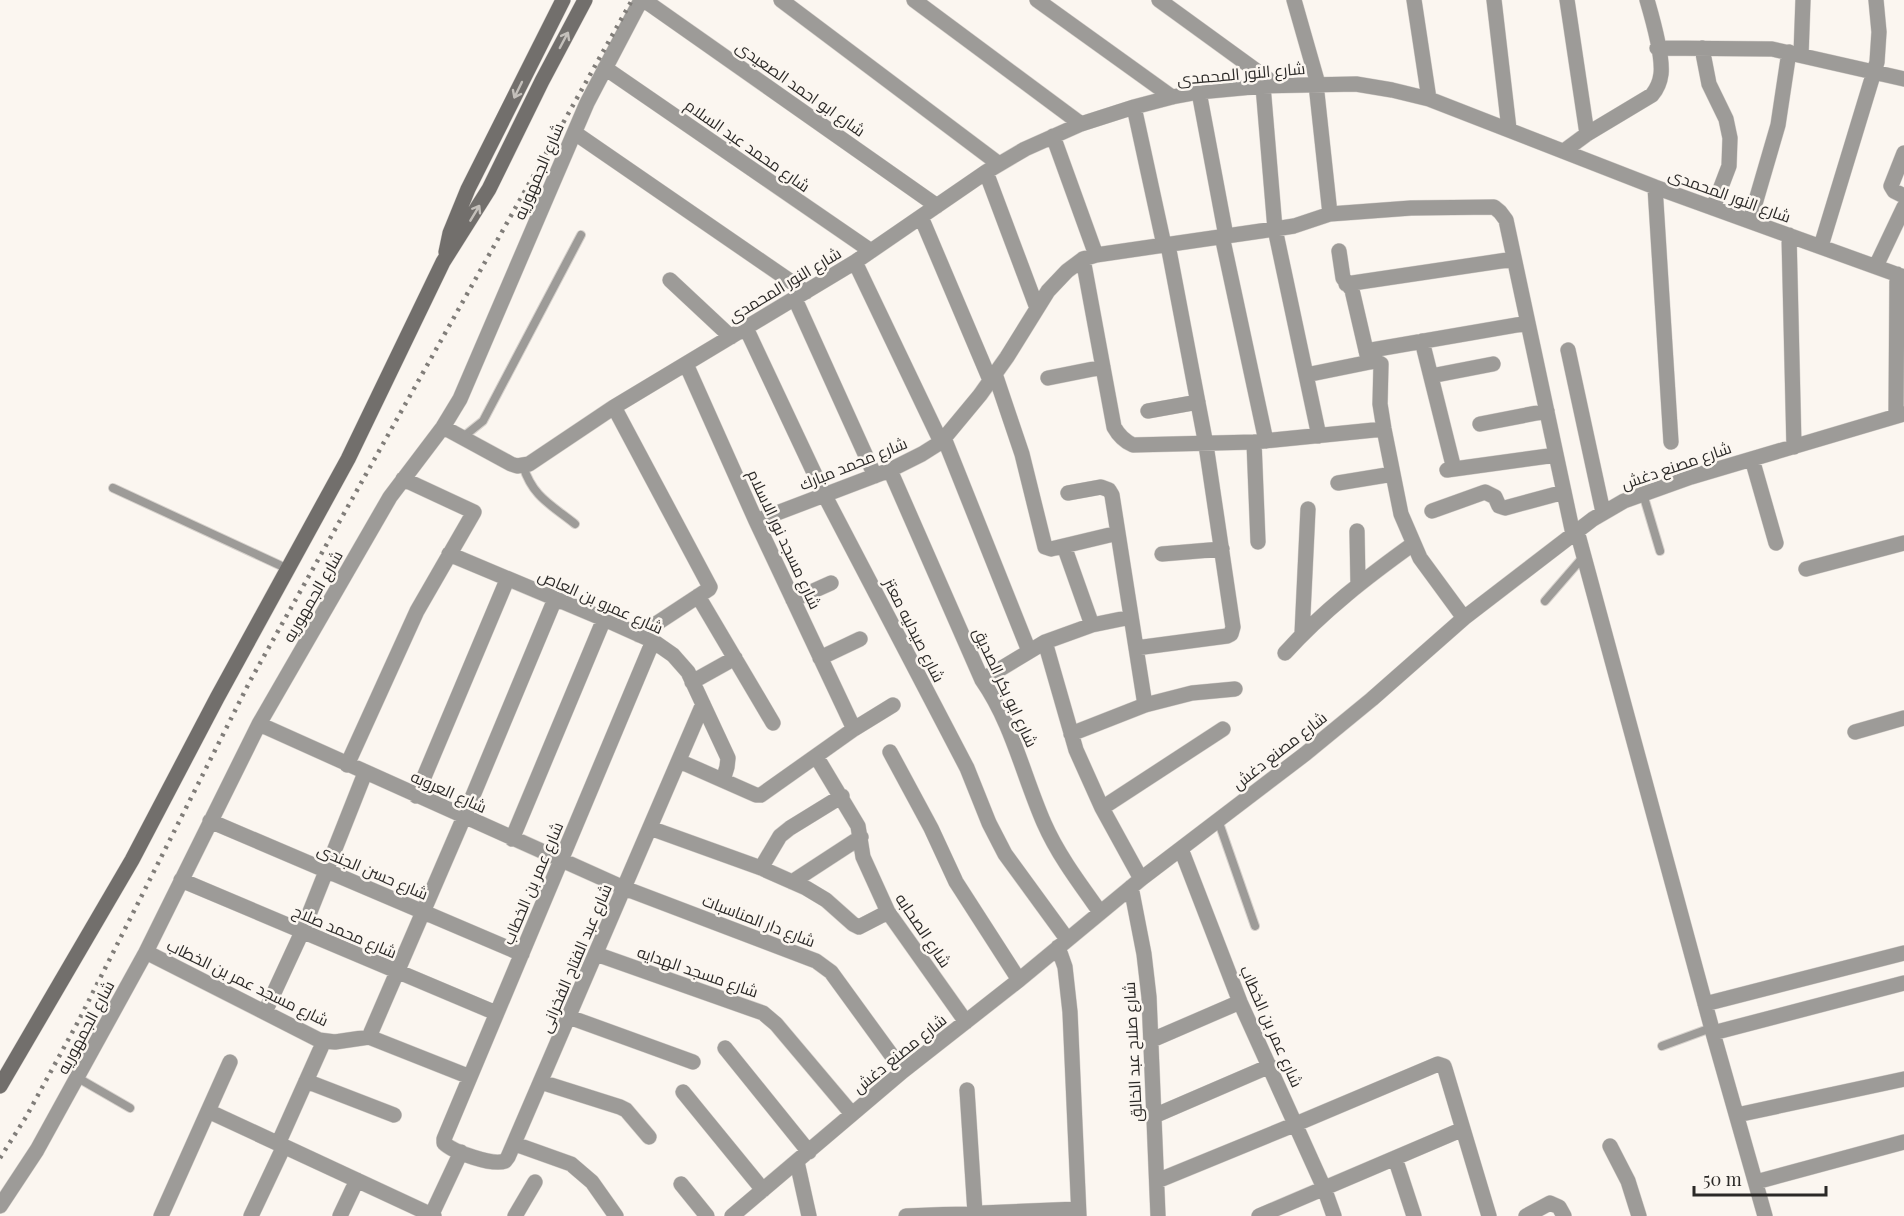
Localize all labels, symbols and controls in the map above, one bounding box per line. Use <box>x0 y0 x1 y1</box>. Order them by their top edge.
one-way arrow <box>558 32 570 49</box>
street label: شارع ابو احمد الصعيدى <box>731 35 870 142</box>
street label: شارع النور المحمدى <box>1176 57 1306 91</box>
one-way arrow <box>512 80 524 98</box>
street label: شارع محمد عبد السلام <box>680 94 815 198</box>
street label: شارع الجمهوريه <box>508 120 570 223</box>
street label: شارع النور المحمدى <box>1665 163 1794 229</box>
one-way arrow <box>469 205 481 222</box>
street label: شارع النور المحمدى <box>723 242 846 328</box>
street label: شارع محمد مبارك <box>796 432 911 496</box>
street label: شارع مصنع دغش <box>1618 436 1734 496</box>
street label: شارع مسجد نور الاسلام <box>742 466 827 613</box>
street label: شارع الجمهوريه <box>277 546 349 647</box>
street label: شارع عمرو بن العاص <box>534 564 667 640</box>
street label: شارع صيدليه معتز <box>878 574 950 686</box>
street label: شارع ابو بكر الصديق <box>967 624 1043 751</box>
street label: شارع مصنع دغش <box>1227 706 1332 795</box>
street label: شارع العروبه <box>407 765 490 819</box>
street label: شارع عمر بن الخطاب <box>497 819 569 948</box>
street label: شارع حسن الجندى <box>314 838 432 906</box>
street label: شارع عبد الفتاح الفخرانى <box>534 881 618 1036</box>
street label: شارع دار المناسبات <box>699 889 819 953</box>
street label: شارع الصحابه <box>890 889 957 972</box>
street label: شارع محمد صلاح <box>289 900 400 964</box>
street label: شارع مسجد عمر بن الخطاب <box>163 934 332 1032</box>
street label: شارع مسجد الهدايه <box>634 940 761 1003</box>
street label: شارع عمر بن الخطاب <box>1234 962 1308 1091</box>
street label: شارع الجمهوريه <box>52 977 120 1078</box>
street label: شارع صلاح عبد الخالق <box>1118 981 1148 1123</box>
street label: شارع مصنع دغش <box>848 1009 951 1099</box>
scale bar <box>1694 1159 1826 1197</box>
text: 50 m <box>1703 1167 1742 1191</box>

